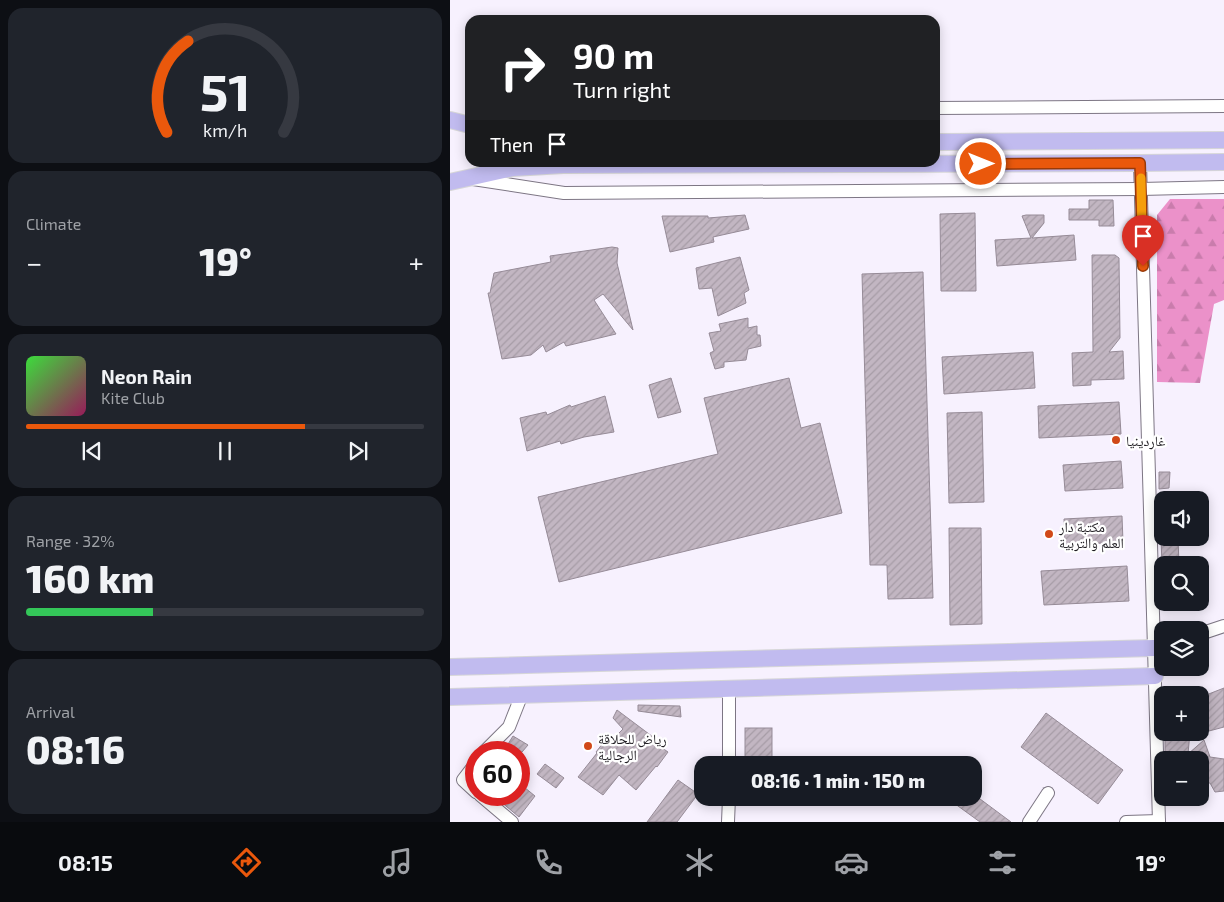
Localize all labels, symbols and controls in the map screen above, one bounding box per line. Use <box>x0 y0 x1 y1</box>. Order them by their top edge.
text: 90 m <box>573 34 654 76</box>
icon: right <box>490 35 555 100</box>
text: 51 <box>199 59 251 121</box>
text: Turn right <box>573 76 671 102</box>
text: km/h <box>203 119 247 141</box>
icon: arrive <box>543 130 571 158</box>
text: Then <box>490 133 533 156</box>
position arrow <box>954 137 1006 189</box>
text: Climate <box>26 214 81 233</box>
pin <box>1122 215 1164 266</box>
icon: arrive <box>1129 222 1157 250</box>
text: 19° <box>199 238 252 284</box>
text: − <box>26 245 42 279</box>
text: + <box>409 245 424 279</box>
text: Neon Rain <box>101 365 192 388</box>
text: Kite Club <box>101 388 165 407</box>
place label: غاردينيا <box>1126 432 1165 450</box>
marker: غاردينيا <box>1110 434 1122 446</box>
icon: previous <box>78 437 106 465</box>
icon: pause <box>211 437 239 465</box>
icon: next <box>344 437 372 465</box>
map controls <box>1154 491 1209 806</box>
button: sound <box>1154 491 1209 546</box>
place label: مكتبة دار العلم والتربية <box>1058 518 1124 553</box>
marker: مكتبة دار العلم والتربية <box>1043 528 1055 540</box>
text: Range · 32% <box>26 531 115 550</box>
text: 160 km <box>26 555 154 601</box>
button: search <box>1154 556 1209 611</box>
button: layers <box>1154 621 1209 676</box>
button: + <box>1154 686 1209 741</box>
text: Arrival <box>26 702 75 721</box>
text: 08:16 <box>26 726 125 772</box>
place label: رياض للحلاقة الرجالية <box>598 730 667 764</box>
marker: رياض للحلاقة الرجالية <box>582 740 594 752</box>
speed limit sign: 60 <box>465 741 530 806</box>
button: − <box>1154 751 1209 806</box>
text: 08:16 · 1 min · 150 m <box>751 769 925 792</box>
icon: directions <box>229 845 264 880</box>
icon: music <box>380 845 415 880</box>
icon: phone <box>531 845 566 880</box>
icon: climate <box>682 845 717 880</box>
icon: car <box>834 845 869 880</box>
icon: filters <box>985 845 1020 880</box>
text: 08:15 <box>58 849 113 875</box>
text: 19° <box>1136 849 1166 875</box>

